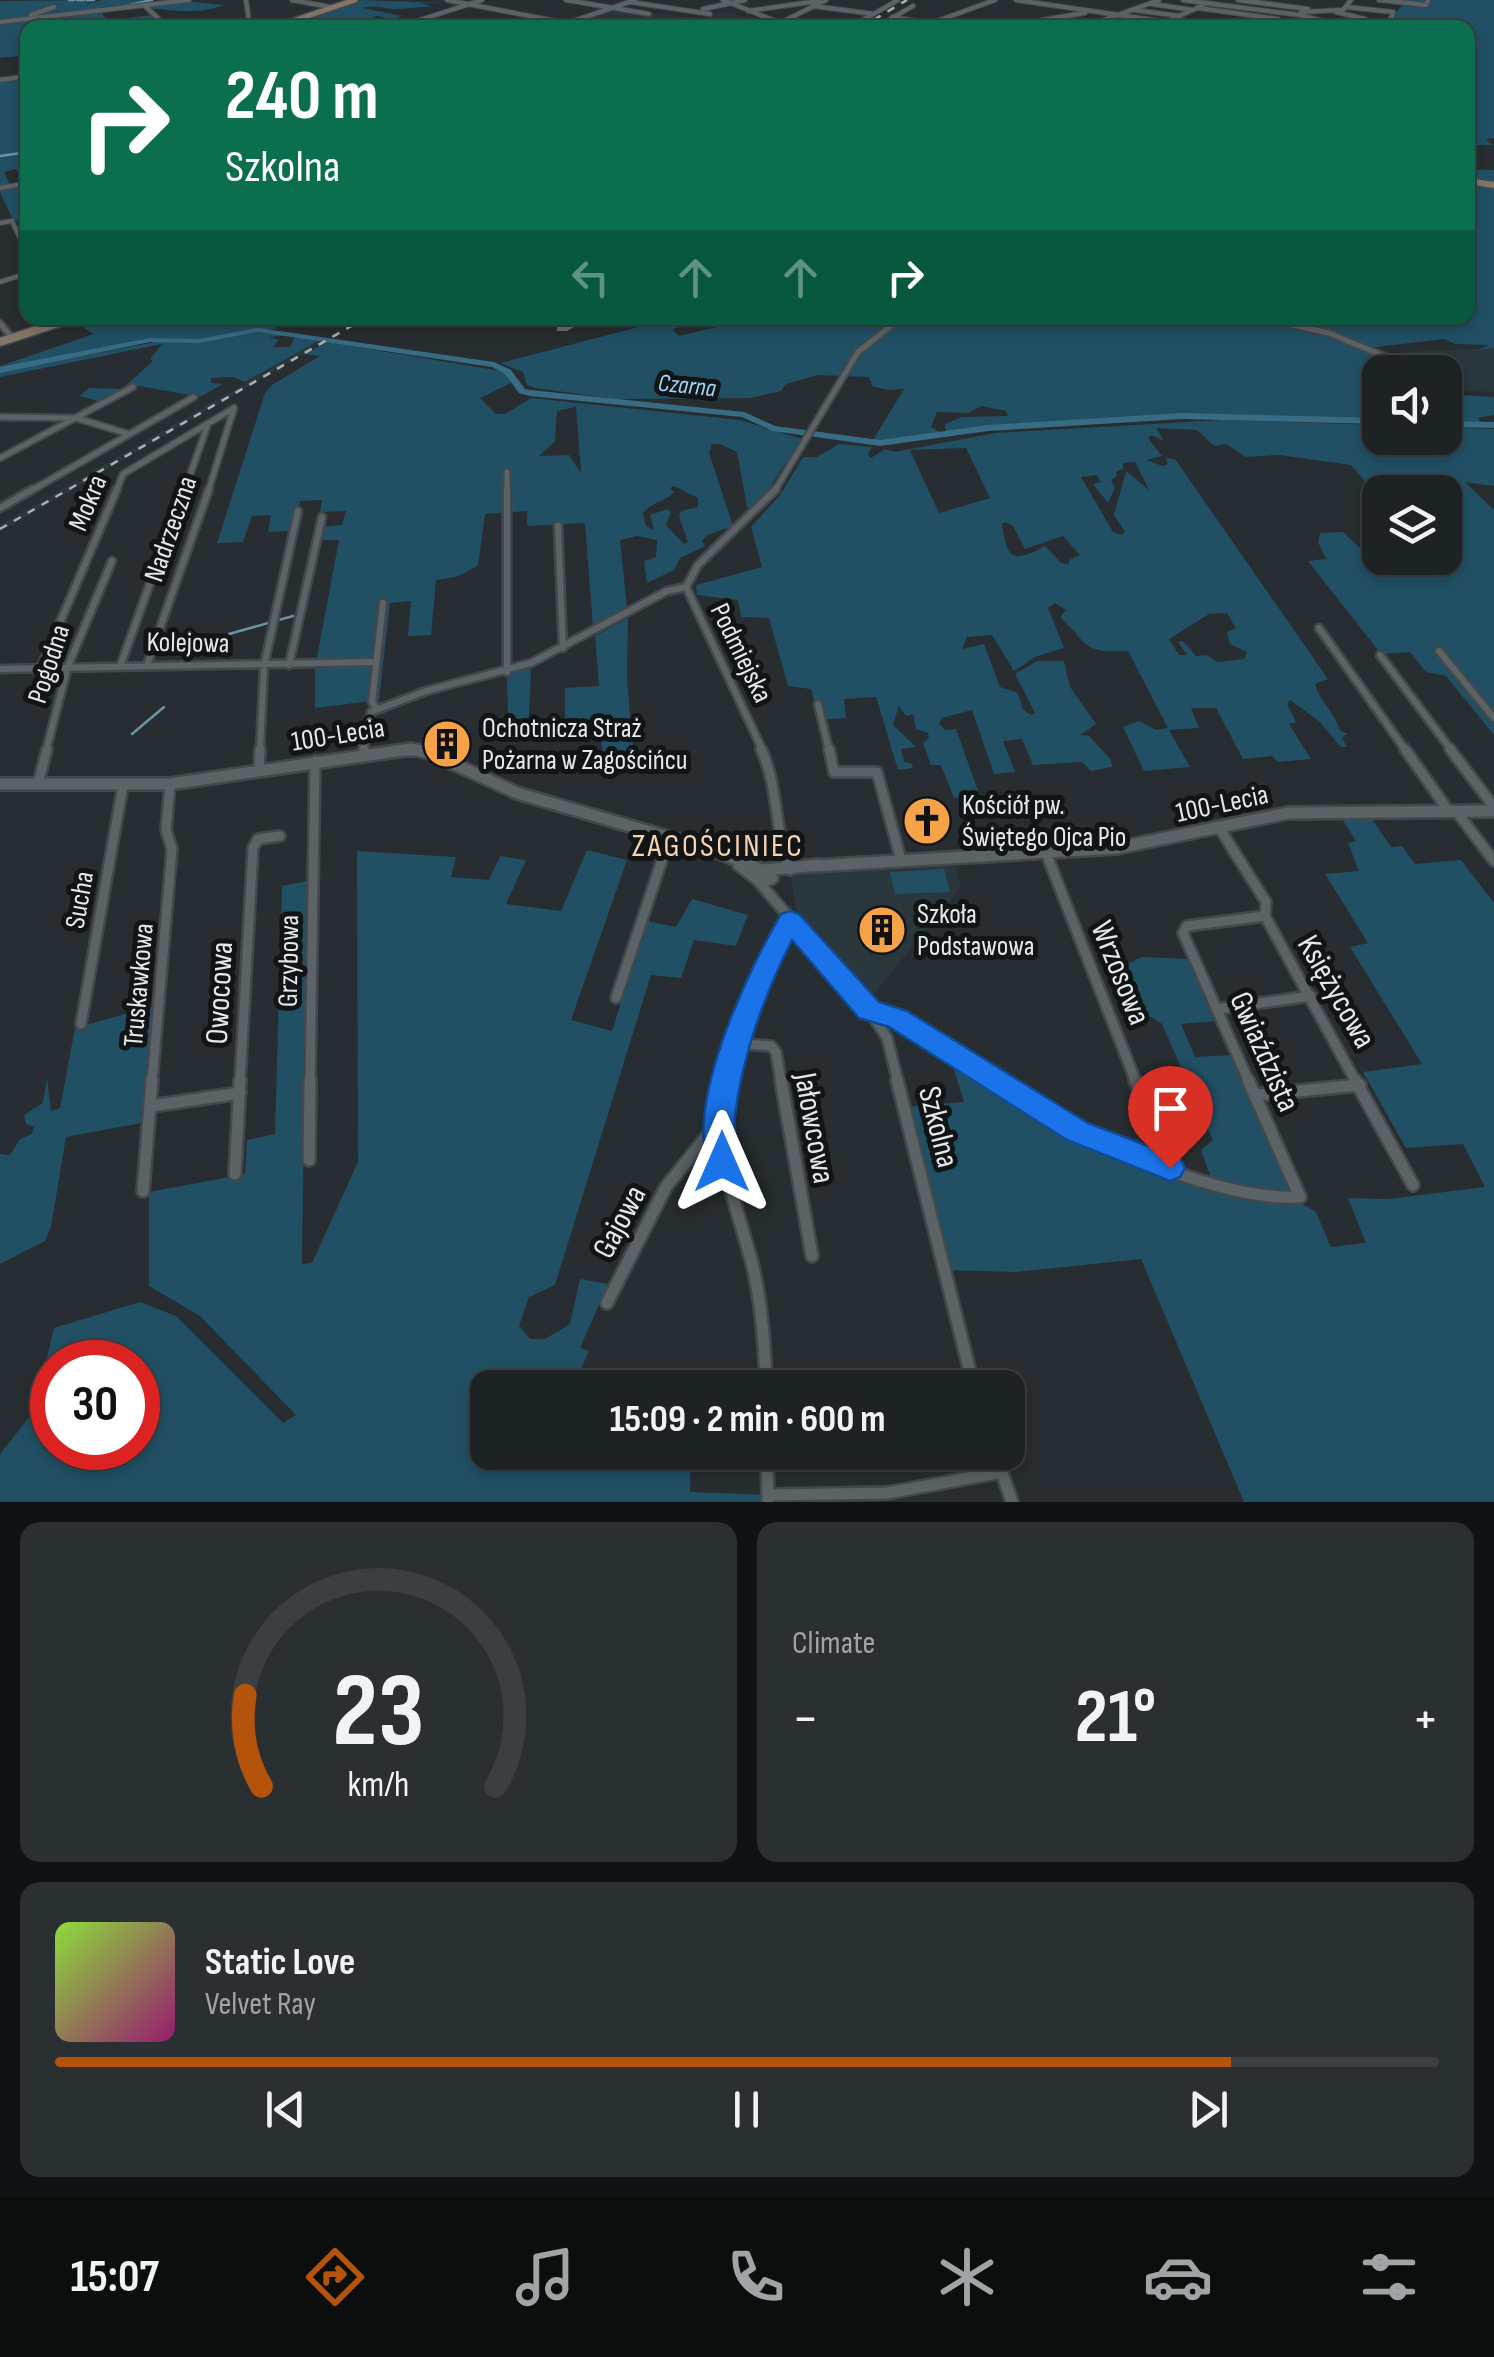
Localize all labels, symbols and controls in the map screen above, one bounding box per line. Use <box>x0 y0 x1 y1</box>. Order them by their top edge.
text: 240 m <box>225 55 379 139</box>
icon: right <box>60 60 190 190</box>
text: Szkolna <box>225 140 340 195</box>
icon: left <box>563 250 618 305</box>
icon: ahead <box>668 250 723 305</box>
icon: ahead <box>773 250 828 305</box>
icon: right <box>878 250 933 305</box>
map controls <box>1362 355 1462 575</box>
button: sound <box>1362 355 1462 455</box>
water label: Czarna <box>656 368 718 404</box>
street label: Mokra <box>62 470 114 536</box>
street label: Nadrzeczna <box>138 472 204 586</box>
button: layers <box>1362 475 1462 575</box>
street label: Podmiejska <box>703 598 779 708</box>
street label: Pogodna <box>21 621 77 707</box>
street label: Kolejowa <box>146 626 230 660</box>
street label: 100-Lecia <box>289 711 387 759</box>
place label: Ochotnicza Straż Pożarna w Zagościńcu <box>482 712 688 777</box>
building icon: Ochotnicza Straż Pożarna w Zagościńcu <box>421 718 473 770</box>
street label: 100-Lecia <box>1173 778 1271 830</box>
place label: Kościół pw. Świętego Ojca Pio <box>962 789 1126 854</box>
church icon: Kościół pw. Świętego Ojca Pio <box>901 795 953 847</box>
district label: ZAGOŚCINIEC <box>632 827 804 866</box>
street label: Sucha <box>59 869 101 931</box>
place label: Szkoła Podstawowa <box>917 898 1034 963</box>
building icon: Szkoła Podstawowa <box>856 904 908 956</box>
street label: Grzybowa <box>272 915 306 1007</box>
street label: Wrzosowa <box>1082 915 1158 1031</box>
street label: Truskawkowa <box>117 922 161 1048</box>
street label: Księżycowa <box>1288 929 1384 1055</box>
street label: Owocowa <box>198 941 242 1045</box>
street label: Gwiaździsta <box>1220 986 1308 1118</box>
pin <box>1128 1066 1213 1169</box>
street label: Jałowcowa <box>785 1069 843 1186</box>
icon: arrive <box>1143 1081 1198 1136</box>
street label: Szkolna <box>909 1082 967 1172</box>
position arrow <box>670 1110 774 1214</box>
street label: Gajowa <box>585 1179 655 1265</box>
speed limit sign: 30 <box>30 1340 160 1470</box>
text: 15:09 · 2 min · 600 m <box>610 1397 885 1442</box>
text: Climate <box>792 1624 875 1663</box>
text: 23 <box>332 1650 425 1775</box>
text: 21° <box>1075 1673 1156 1764</box>
text: − <box>792 1686 819 1753</box>
text: + <box>1412 1686 1439 1753</box>
text: km/h <box>348 1764 409 1807</box>
text: Static Love <box>205 1940 355 1985</box>
text: Velvet Ray <box>205 1985 316 2024</box>
icon: previous <box>258 2082 313 2137</box>
icon: pause <box>719 2082 774 2137</box>
icon: next <box>1181 2082 1236 2137</box>
icon: directions <box>300 2242 370 2312</box>
icon: music <box>510 2242 580 2312</box>
icon: phone <box>721 2242 791 2312</box>
icon: climate <box>932 2242 1002 2312</box>
icon: car <box>1143 2242 1213 2312</box>
icon: filters <box>1354 2242 1424 2312</box>
text: 15:07 <box>70 2250 159 2305</box>

